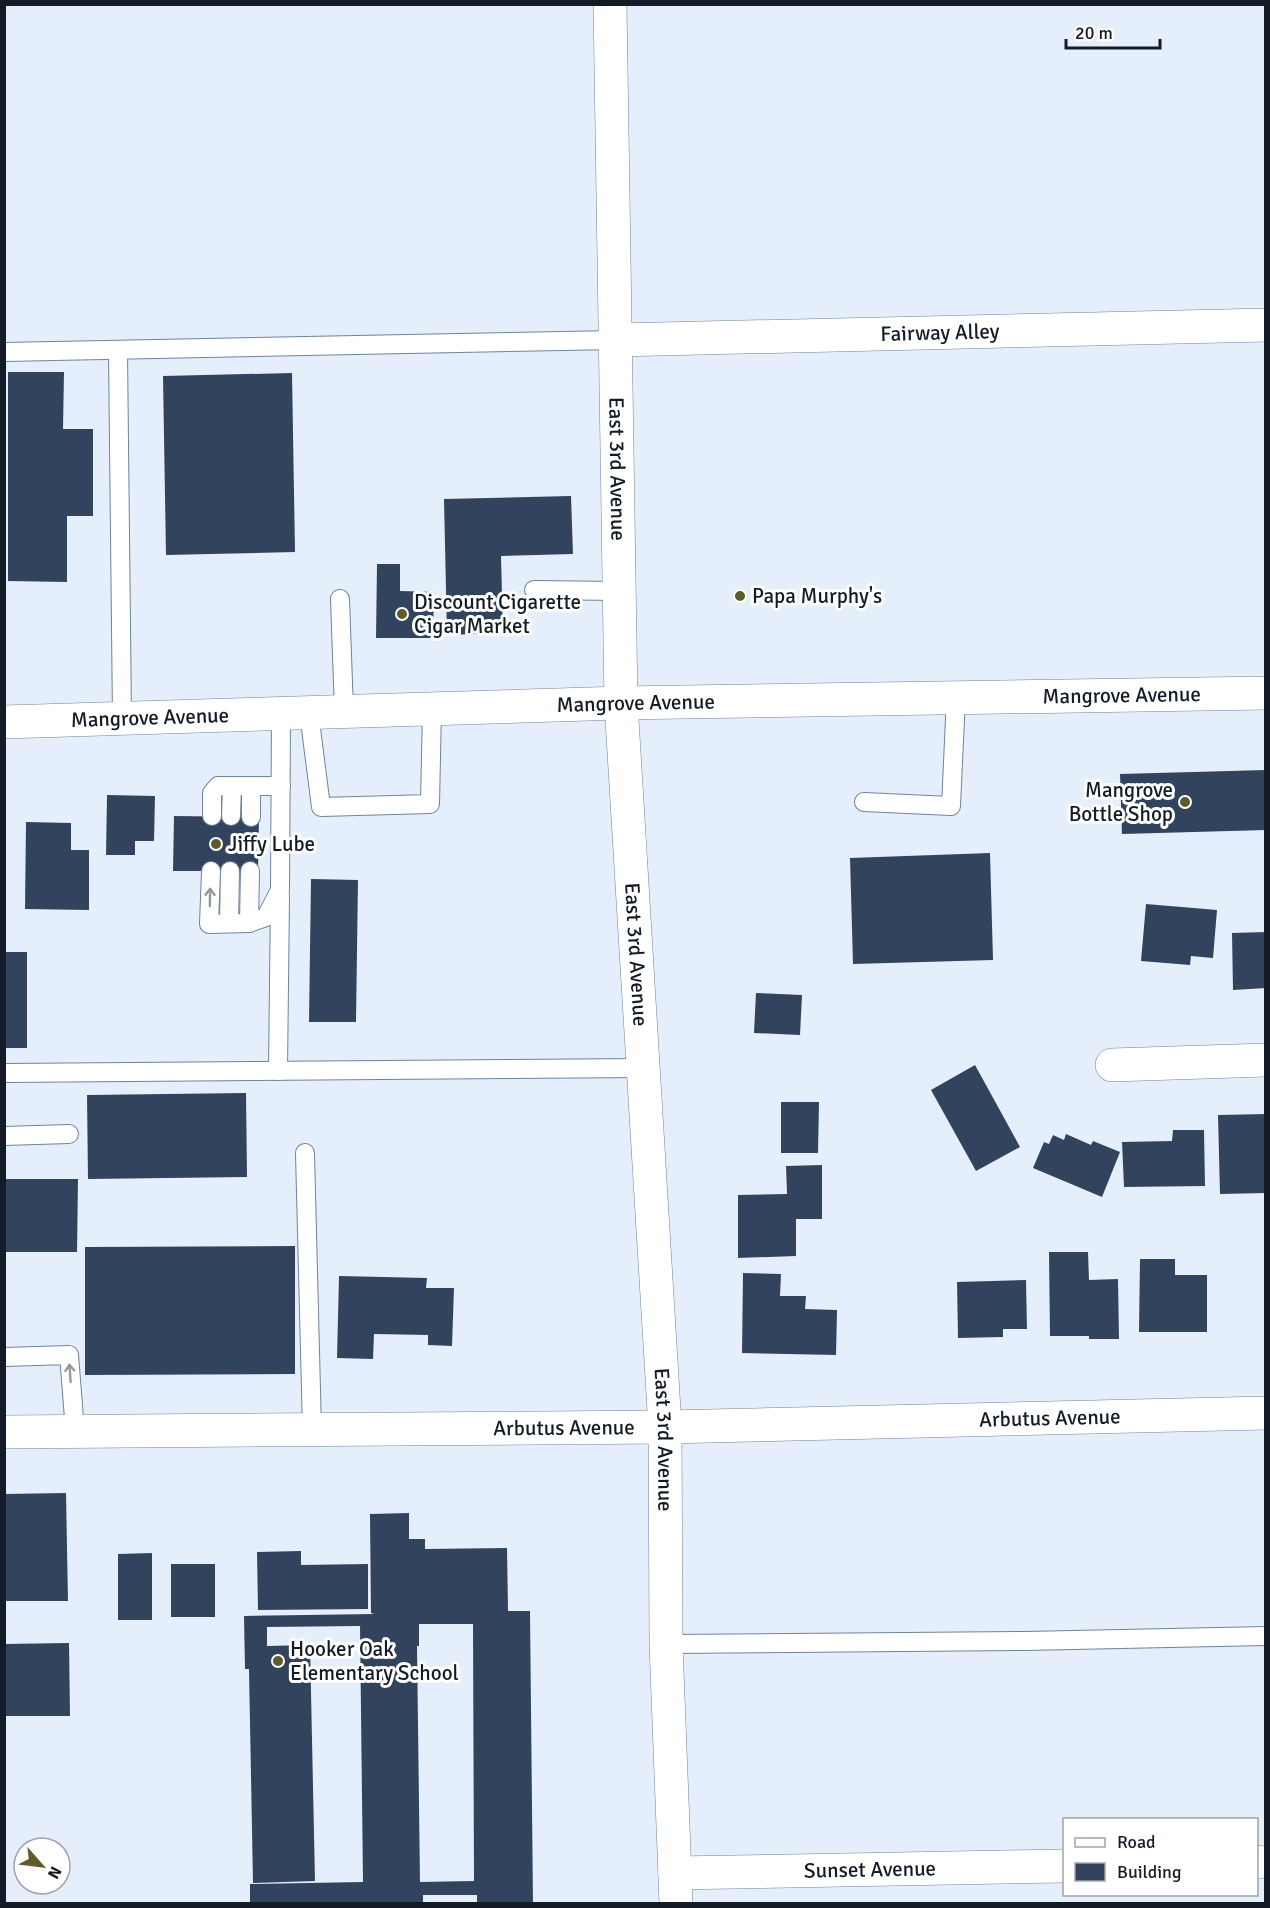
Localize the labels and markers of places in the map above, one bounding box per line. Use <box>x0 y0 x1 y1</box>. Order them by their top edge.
place label: Papa Murphy's <box>752 583 882 609</box>
place label: Discount Cigarette Cigar Market <box>414 589 581 639</box>
marker: Papa Murphy's <box>733 589 747 603</box>
marker: Discount Cigarette Cigar Market <box>395 607 409 621</box>
place label: Mangrove Bottle Shop <box>1069 777 1173 827</box>
marker: Mangrove Bottle Shop <box>1178 795 1192 809</box>
place label: Jiffy Lube <box>228 831 315 857</box>
marker: Jiffy Lube <box>209 837 223 851</box>
place label: Hooker Oak Elementary School <box>290 1636 459 1686</box>
marker: Hooker Oak Elementary School <box>271 1654 285 1668</box>

